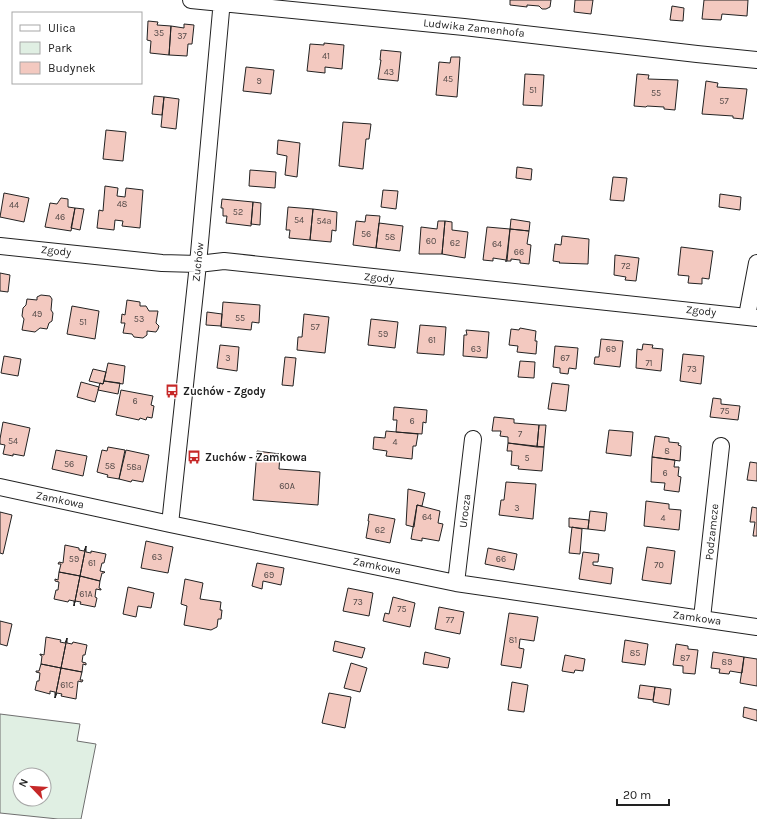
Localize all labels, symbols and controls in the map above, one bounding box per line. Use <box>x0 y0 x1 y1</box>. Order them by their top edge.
legend <box>12 12 142 84</box>
street label: Ludwika Zamenhofa <box>423 16 525 40</box>
text: Ulica <box>48 21 76 35</box>
house number: 35 <box>154 28 164 38</box>
house number: 37 <box>177 31 188 41</box>
text: Park <box>48 41 73 55</box>
house number: 41 <box>322 51 330 61</box>
text: Budynek <box>48 61 96 75</box>
house number: 43 <box>384 67 394 77</box>
house number: 45 <box>443 74 453 84</box>
house number: 9 <box>256 76 262 86</box>
house number: 51 <box>529 85 537 95</box>
house number: 55 <box>651 88 661 98</box>
house number: 57 <box>719 96 729 106</box>
house number: 48 <box>117 199 128 209</box>
house number: 44 <box>9 200 19 210</box>
house number: 52 <box>233 207 243 217</box>
house number: 46 <box>55 212 65 222</box>
house number: 54 <box>294 215 304 225</box>
house number: 54a <box>316 216 332 226</box>
house number: 56 <box>361 229 371 239</box>
house number: 58 <box>385 232 396 242</box>
house number: 60 <box>426 236 436 246</box>
house number: 62 <box>450 238 460 248</box>
house number: 64 <box>492 239 502 249</box>
street label: Zuchów <box>189 242 207 282</box>
street label: Zgody <box>40 243 72 259</box>
house number: 66 <box>514 247 524 257</box>
house number: 72 <box>621 261 631 271</box>
street label: Zgody <box>363 270 395 286</box>
street label: Zgody <box>685 303 717 319</box>
house number: 49 <box>32 309 42 319</box>
house number: 55 <box>235 313 245 323</box>
house number: 53 <box>134 314 144 324</box>
house number: 51 <box>79 317 87 327</box>
house number: 57 <box>310 322 320 332</box>
house number: 59 <box>378 329 388 339</box>
house number: 61 <box>428 335 436 345</box>
house number: 63 <box>471 344 481 354</box>
house number: 69 <box>606 344 616 354</box>
house number: 3 <box>225 353 231 363</box>
house number: 67 <box>560 353 570 363</box>
house number: 71 <box>645 358 653 368</box>
house number: 73 <box>687 364 697 374</box>
bus stop icon: Zuchów - Zgody <box>164 383 180 399</box>
place label: Zuchów - Zgody <box>183 385 266 398</box>
house number: 6 <box>132 396 138 406</box>
house number: 75 <box>720 406 730 416</box>
house number: 6 <box>409 416 415 426</box>
house number: 7 <box>518 429 523 439</box>
house number: 54 <box>8 436 18 446</box>
house number: 4 <box>392 437 398 447</box>
house number: 8 <box>664 446 670 456</box>
bus stop icon: Zuchów - Zamkowa <box>186 449 202 465</box>
place label: Zuchów - Zamkowa <box>205 451 307 464</box>
house number: 5 <box>524 453 530 463</box>
house number: 56 <box>64 459 74 469</box>
house number: 58 <box>105 461 116 471</box>
house number: 58a <box>126 462 142 472</box>
house number: 6 <box>662 468 668 478</box>
house number: 60A <box>279 481 295 491</box>
street label: Zamkowa <box>35 489 85 511</box>
street label: Urocza <box>456 493 474 529</box>
house number: 3 <box>514 503 520 513</box>
street label: Podzamcze <box>703 503 721 561</box>
house number: 64 <box>422 512 432 522</box>
house number: 4 <box>660 513 666 523</box>
house number: 62 <box>375 525 385 535</box>
house number: 63 <box>152 552 162 562</box>
house number: 59 <box>69 554 79 564</box>
house number: 66 <box>496 554 506 564</box>
street label: Zamkowa <box>352 555 402 577</box>
house number: 61 <box>88 558 96 568</box>
house number: 70 <box>654 560 664 570</box>
house number: 69 <box>264 570 274 580</box>
house number: 61A <box>79 589 93 599</box>
house number: 73 <box>353 597 363 607</box>
house number: 75 <box>397 604 407 614</box>
street label: Zamkowa <box>672 608 722 628</box>
house number: 77 <box>446 615 455 625</box>
house number: 81 <box>509 635 517 645</box>
house number: 85 <box>630 648 640 658</box>
house number: 87 <box>680 653 691 663</box>
house number: 89 <box>722 657 732 667</box>
house number: 61C <box>60 680 74 690</box>
north arrow <box>12 767 52 807</box>
text: N <box>16 777 31 789</box>
scale bar <box>617 781 669 807</box>
text: 20 m <box>623 788 651 802</box>

